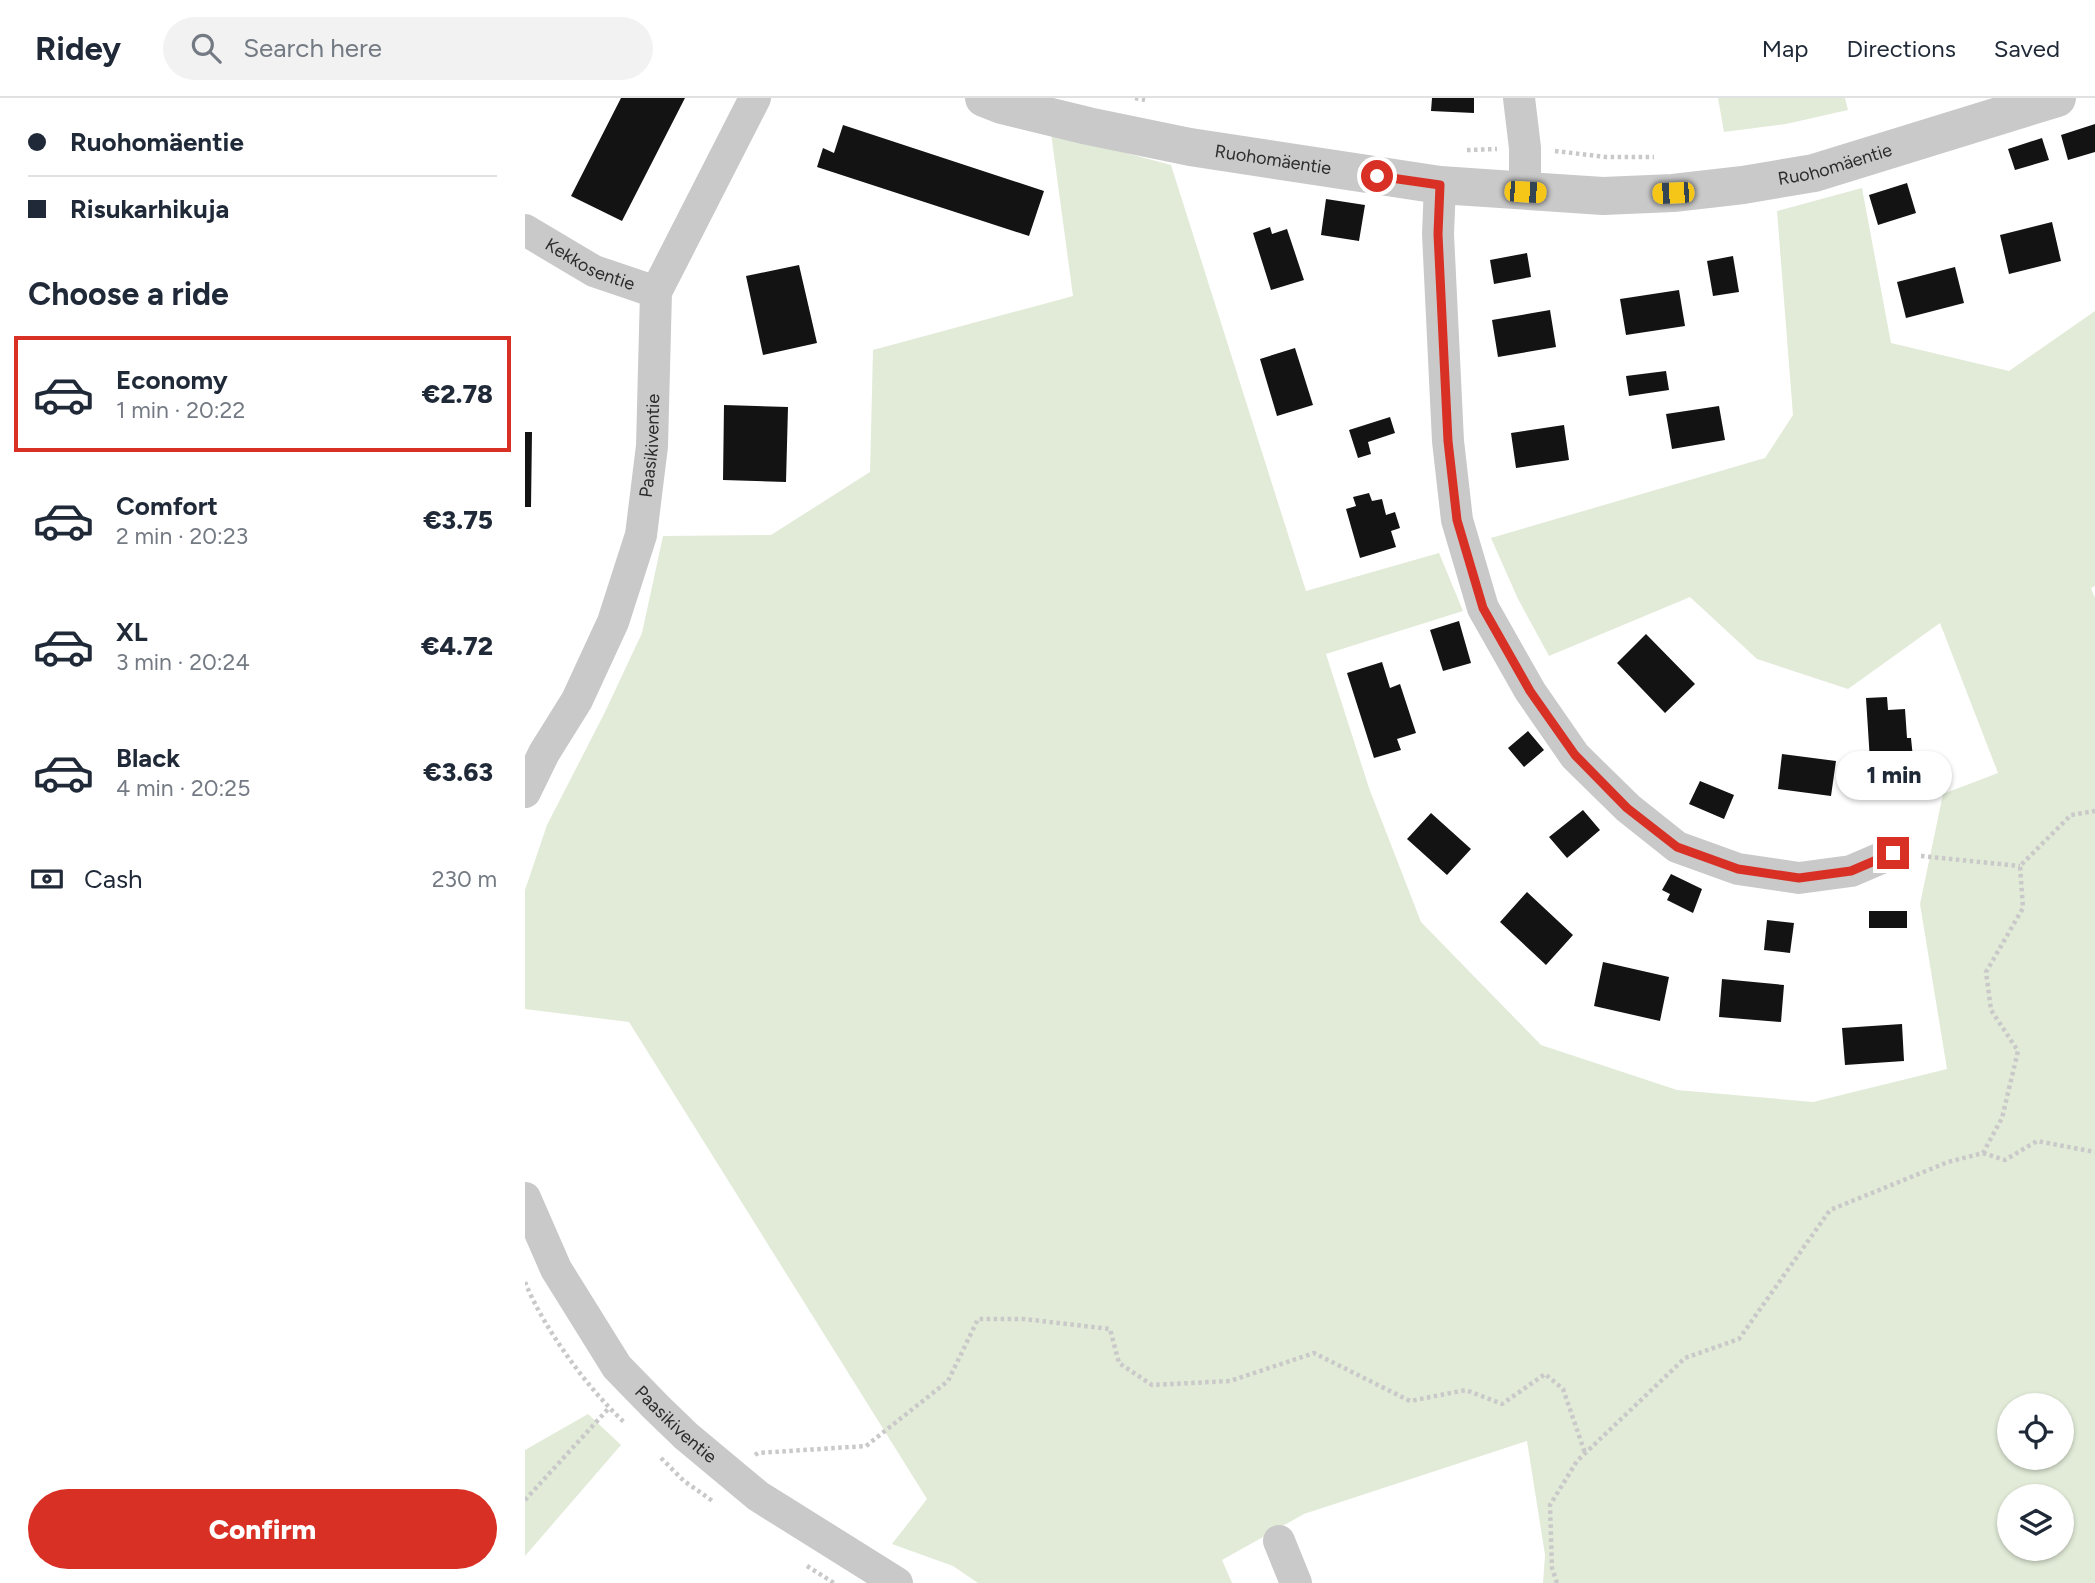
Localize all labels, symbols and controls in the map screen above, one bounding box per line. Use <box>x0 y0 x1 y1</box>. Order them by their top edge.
search box <box>163 17 653 80</box>
text: Ridey <box>35 29 121 68</box>
icon: search <box>187 29 225 67</box>
text: Search here <box>243 32 382 64</box>
text: Map <box>1762 34 1808 63</box>
text: Directions <box>1846 34 1956 63</box>
text: Saved <box>1994 34 2060 63</box>
text: Ruohomäentie <box>70 126 244 158</box>
street label: Ruohomäentie <box>1776 139 1895 190</box>
street label: Ruohomäentie <box>1213 140 1333 179</box>
route start <box>1361 160 1393 192</box>
car <box>1504 180 1547 204</box>
car <box>1652 182 1695 204</box>
text: Risukarhikuja <box>70 193 229 225</box>
street label: Kekkosentie <box>541 233 638 295</box>
text: Choose a ride <box>28 275 229 313</box>
icon: car <box>32 363 95 426</box>
text: Economy <box>116 364 228 396</box>
text: €2.78 <box>422 378 493 410</box>
street label: Paasikiventie <box>635 393 664 499</box>
text: 1 min · 20:22 <box>116 396 245 424</box>
icon: car <box>32 489 95 552</box>
text: Comfort <box>116 490 218 522</box>
text: €3.75 <box>423 504 493 536</box>
text: 2 min · 20:23 <box>116 522 248 550</box>
icon: car <box>32 615 95 678</box>
text: XL <box>116 616 148 648</box>
text: €4.72 <box>421 630 493 662</box>
text: 3 min · 20:24 <box>116 648 250 676</box>
icon: car <box>32 741 95 804</box>
text: Black <box>116 742 180 774</box>
callout: 1 min <box>1835 752 1951 800</box>
text: €3.63 <box>423 756 493 788</box>
text: 1 min <box>1867 761 1921 789</box>
text: 4 min · 20:25 <box>116 774 250 802</box>
route end <box>1877 837 1909 869</box>
icon: cash <box>28 860 66 898</box>
text: Cash <box>84 863 143 895</box>
text: 230 m <box>432 865 497 893</box>
street label: Paasikiventie <box>630 1381 721 1468</box>
map controls <box>1997 1393 2074 1561</box>
button: locate <box>1997 1393 2074 1470</box>
button: layers <box>1997 1484 2074 1561</box>
button: Confirm <box>28 1489 497 1569</box>

